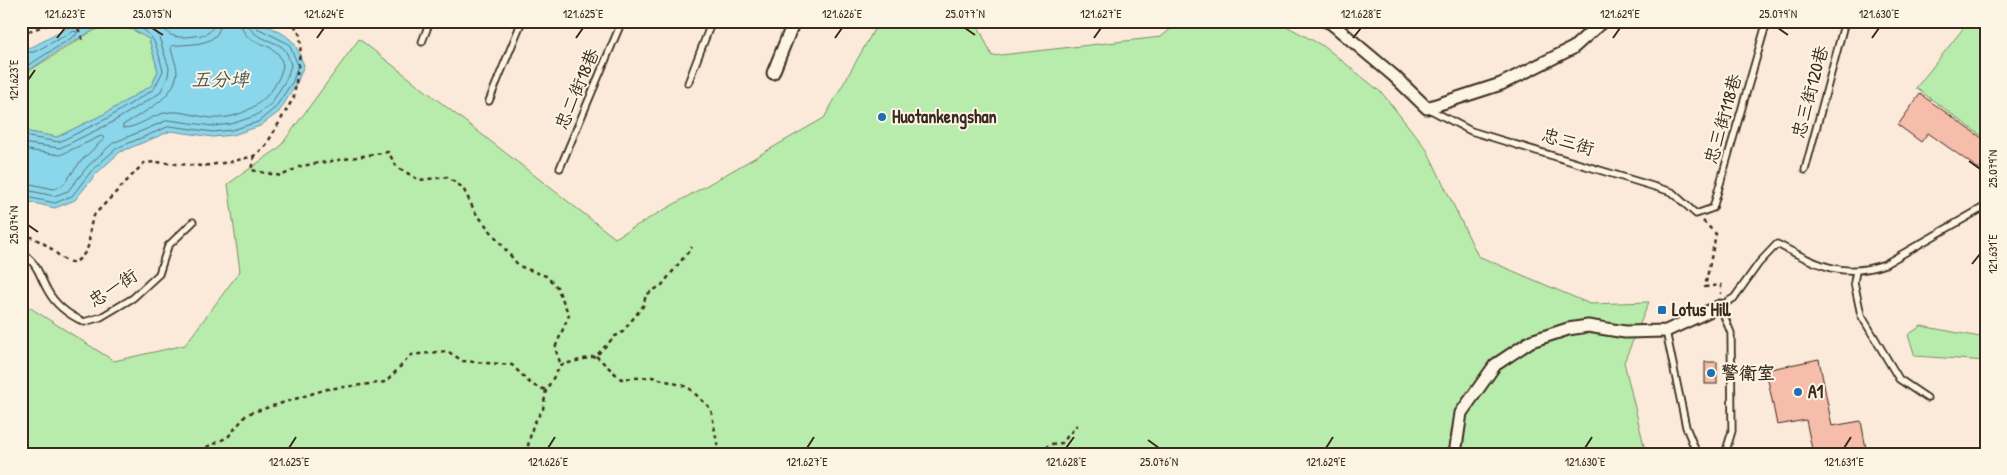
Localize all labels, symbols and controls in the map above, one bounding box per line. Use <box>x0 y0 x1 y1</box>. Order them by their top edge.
text: 121.623°E <box>45 5 86 22</box>
text: 25.075°N <box>133 5 171 22</box>
text: 121.624°E <box>304 5 345 22</box>
text: 121.625°E <box>563 5 604 22</box>
text: 121.626°E <box>822 5 863 22</box>
text: 25.077°N <box>945 5 985 22</box>
text: 121.627°E <box>1080 5 1122 22</box>
text: 121.628°E <box>1341 5 1382 22</box>
text: 121.629°E <box>1600 5 1641 22</box>
text: 25.079°N <box>1759 5 1797 22</box>
text: 121.630°E <box>1859 5 1900 22</box>
street label: 忠三街120巷 <box>1785 43 1834 141</box>
street label: 忠二街18巷 <box>548 44 605 133</box>
text: 121.623°E <box>5 59 22 100</box>
water label: 五分埤 <box>191 66 250 92</box>
street label: 忠三街118巷 <box>1698 71 1747 167</box>
place label: Huotankengshan <box>892 104 997 130</box>
marker: Huotankengshan <box>876 111 888 123</box>
street label: 忠三街 <box>1539 122 1598 161</box>
text: 25.079°N <box>1984 150 2001 188</box>
text: 25.074°N <box>5 206 22 244</box>
text: 121.631°E <box>1984 234 2001 274</box>
street label: 忠一街 <box>83 262 142 313</box>
place label: Lotus Hill <box>1672 297 1732 322</box>
marker: Lotus Hill <box>1656 304 1668 316</box>
place label: 警衛室 <box>1721 360 1775 385</box>
marker: 警衛室 <box>1705 367 1717 379</box>
place label: A1 <box>1808 379 1824 404</box>
marker: A1 <box>1792 386 1804 398</box>
text: 121.625°E <box>269 453 310 470</box>
text: 121.626°E <box>528 453 569 470</box>
text: 121.627°E <box>786 453 828 470</box>
text: 121.628°E <box>1046 453 1087 470</box>
text: 25.076°N <box>1140 453 1178 470</box>
text: 121.629°E <box>1306 453 1347 470</box>
text: 121.630°E <box>1565 453 1606 470</box>
text: 121.631°E <box>1824 453 1864 470</box>

